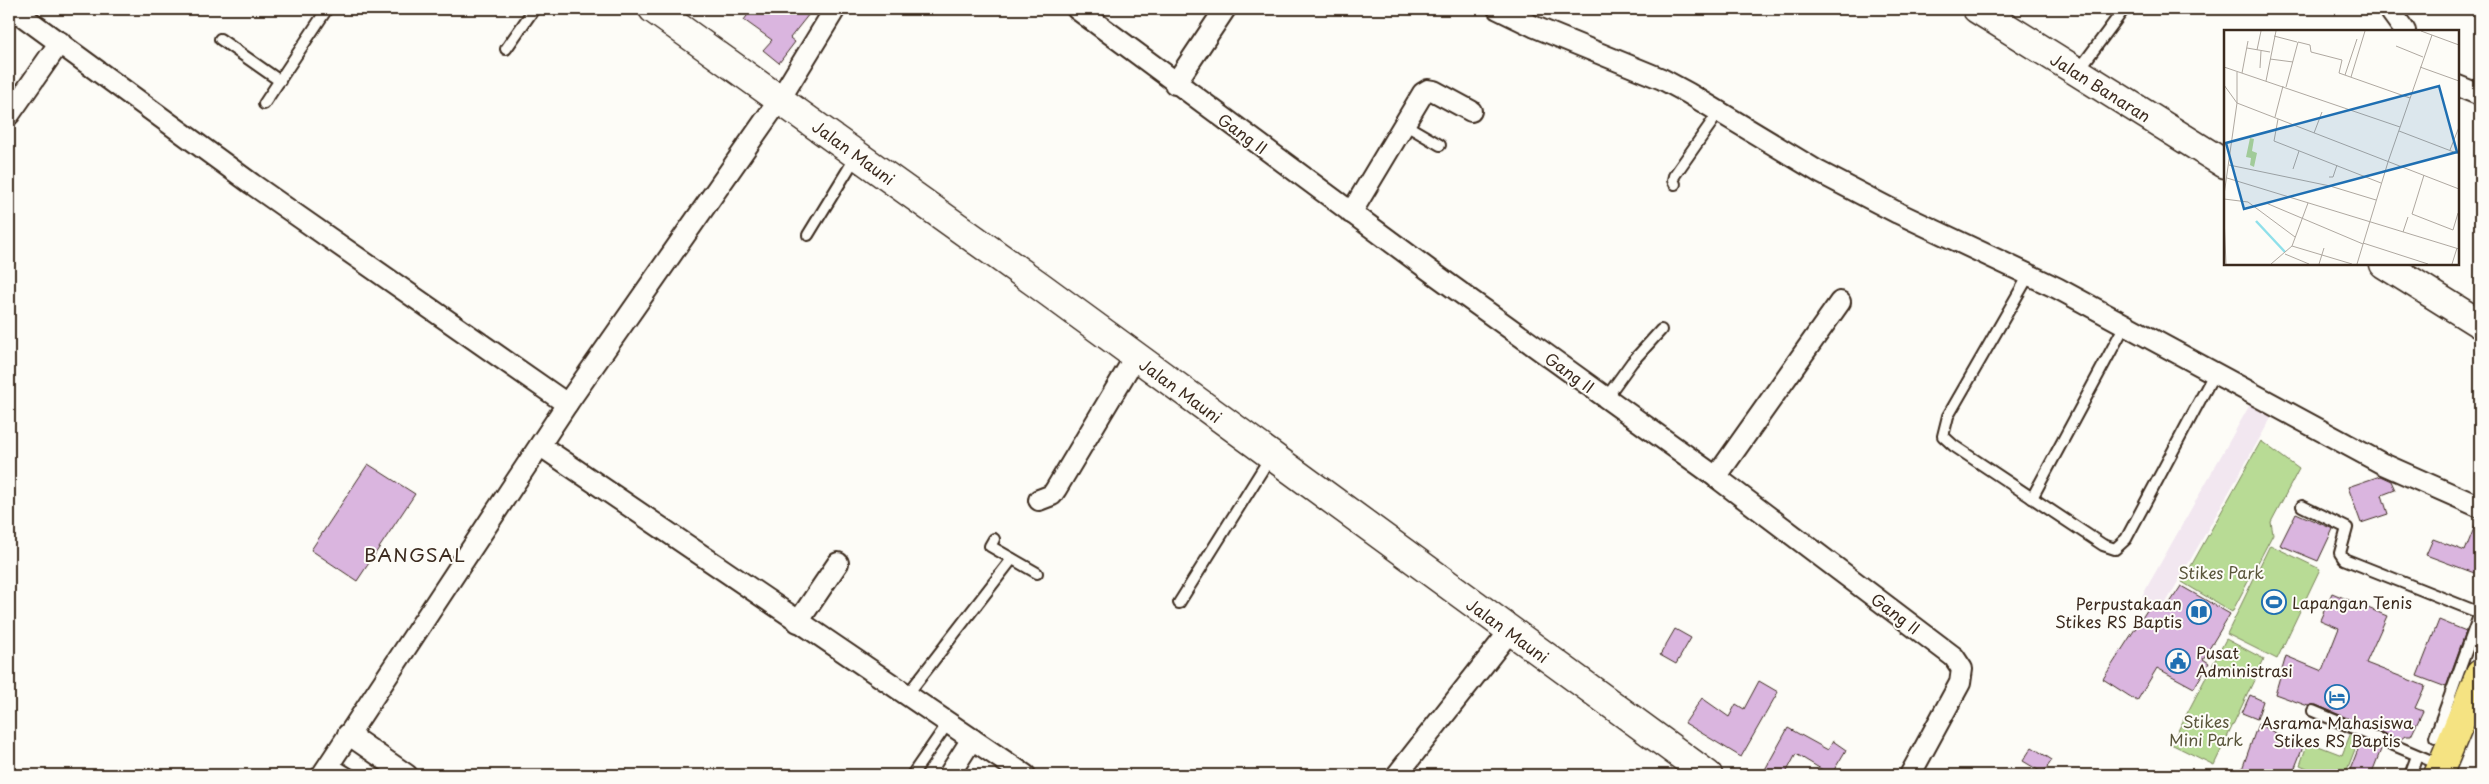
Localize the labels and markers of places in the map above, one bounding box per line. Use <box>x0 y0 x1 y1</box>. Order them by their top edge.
sports icon: Lapangan Tenis <box>2261 589 2287 615</box>
place label: Lapangan Tenis <box>2292 590 2412 614</box>
place label: Perpustakaan Stikes RS Baptis <box>2055 591 2182 633</box>
library icon: Perpustakaan Stikes RS Baptis <box>2186 599 2212 625</box>
place label: Pusat Administrasi <box>2196 640 2293 682</box>
public building icon: Pusat Administrasi <box>2165 648 2191 674</box>
hotel icon: Asrama Mahasiswa Stikes RS Baptis <box>2324 684 2350 710</box>
place label: Asrama Mahasiswa Stikes RS Baptis <box>2261 710 2414 752</box>

